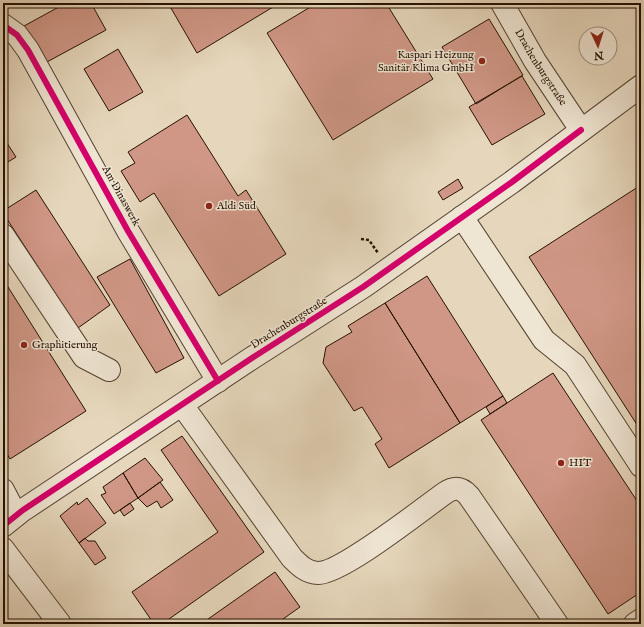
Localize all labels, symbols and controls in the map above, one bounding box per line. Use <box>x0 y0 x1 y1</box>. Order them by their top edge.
north arrow <box>578 26 618 66</box>
street label: Drachenburgstraße <box>511 27 570 108</box>
place label: Kaspari Heizung Sanitär Klima GmbH <box>378 48 475 75</box>
text: N <box>593 48 605 62</box>
marker: Kaspari Heizung Sanitär Klima GmbH <box>477 56 487 66</box>
street label: Am Dinaswerk <box>98 163 143 229</box>
place label: Aldi Süd <box>216 199 256 213</box>
marker: Aldi Süd <box>204 201 214 211</box>
street label: Drachenburgstraße <box>248 294 330 352</box>
place label: Graphitierung <box>32 338 99 352</box>
marker: Graphitierung <box>19 340 29 350</box>
place label: HIT <box>569 456 591 470</box>
marker: HIT <box>556 458 566 468</box>

